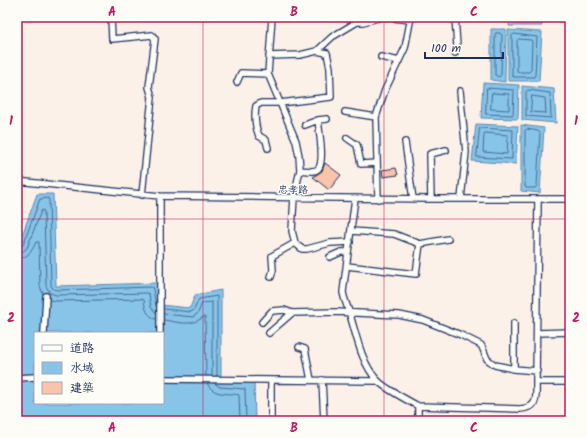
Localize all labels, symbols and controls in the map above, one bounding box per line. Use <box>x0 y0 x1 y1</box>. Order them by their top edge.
text: A <box>108 2 116 23</box>
text: B <box>290 2 298 23</box>
text: C <box>470 2 478 23</box>
scale bar <box>425 34 503 60</box>
text: 100 m <box>431 39 462 58</box>
text: 1 <box>9 111 13 132</box>
text: 1 <box>574 111 578 132</box>
street label: 忠孝路 <box>278 182 308 198</box>
text: 2 <box>7 308 15 329</box>
text: 2 <box>572 308 580 329</box>
legend <box>34 332 164 404</box>
text: 道路 <box>70 339 94 358</box>
text: 水域 <box>70 359 94 378</box>
text: 建築 <box>70 379 94 398</box>
text: A <box>108 418 116 438</box>
text: B <box>290 418 298 438</box>
text: C <box>470 418 478 438</box>

